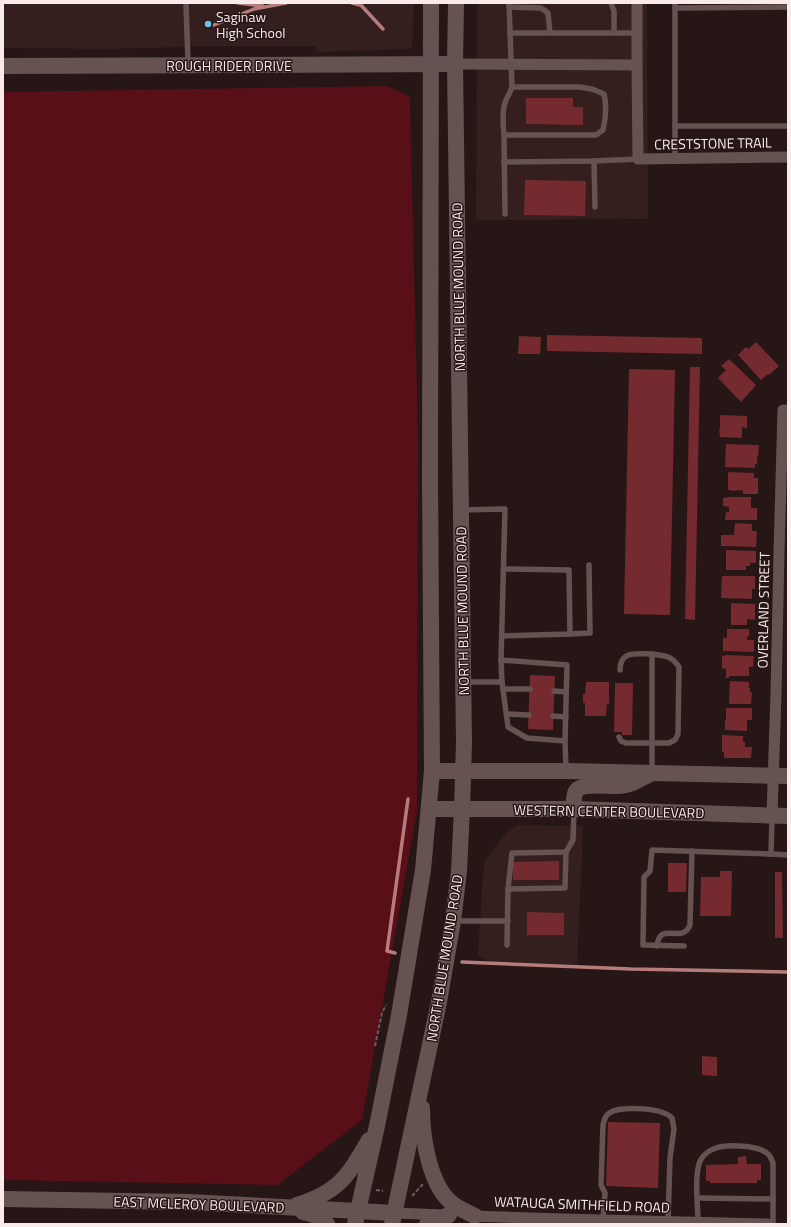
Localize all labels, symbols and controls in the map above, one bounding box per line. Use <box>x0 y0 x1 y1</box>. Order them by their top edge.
place label: Saginaw High School <box>216 6 286 43</box>
marker: Saginaw High School <box>203 19 213 29</box>
street label: ROUGH RIDER DRIVE <box>166 55 292 76</box>
street label: CRESTSTONE TRAIL <box>654 131 772 155</box>
street label: NORTH BLUE MOUND ROAD <box>446 202 470 372</box>
street label: NORTH BLUE MOUND ROAD <box>450 526 474 696</box>
street label: OVERLAND STREET <box>751 551 775 668</box>
street label: WESTERN CENTER BOULEVARD <box>513 799 705 823</box>
street label: NORTH BLUE MOUND ROAD <box>420 873 468 1043</box>
street label: WATAUGA SMITHFIELD ROAD <box>494 1190 670 1218</box>
street label: EAST MCLEROY BOULEVARD <box>113 1191 285 1217</box>

